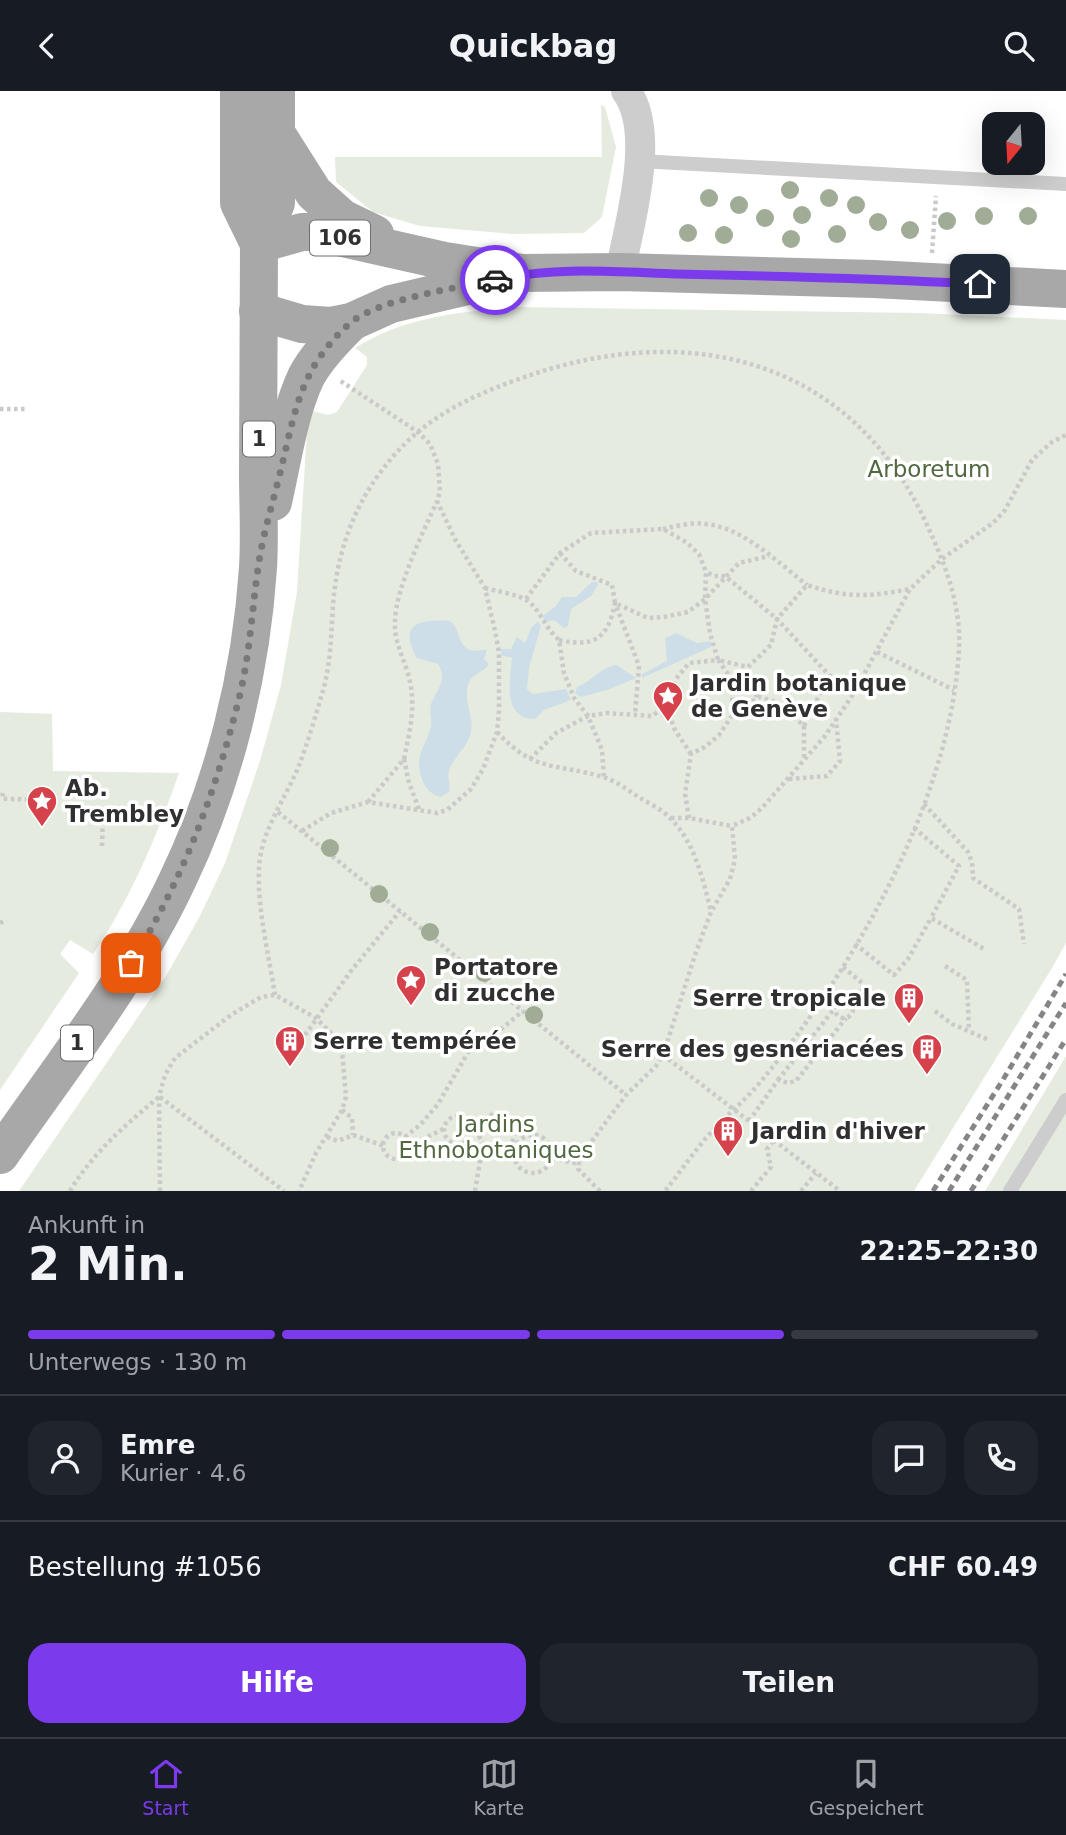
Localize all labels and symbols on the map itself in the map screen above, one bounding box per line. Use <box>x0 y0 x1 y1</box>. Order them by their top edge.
north arrow <box>982 112 1045 175</box>
road number: 106 <box>310 221 370 255</box>
courier <box>460 245 530 315</box>
pin <box>950 254 1010 314</box>
road number: 1 <box>243 421 275 457</box>
park label: Arboretum <box>868 456 990 482</box>
place label: Jardin botanique de Genève <box>689 670 907 722</box>
place icon: Jardin botanique de Genève <box>651 679 685 723</box>
place label: Ab. Trembley <box>65 775 184 827</box>
place icon: Ab. Trembley <box>25 784 59 828</box>
pin <box>101 933 161 993</box>
place label: Portatore di zucche <box>434 954 558 1006</box>
place icon: Portatore di zucche <box>394 963 428 1007</box>
building icon: Serre tropicale <box>892 981 926 1025</box>
place label: Serre tropicale <box>692 985 886 1011</box>
building icon: Serre tempérée <box>273 1024 307 1068</box>
road number: 1 <box>61 1025 93 1061</box>
place label: Serre tempérée <box>313 1028 517 1054</box>
building icon: Serre des gesnériacées <box>910 1032 944 1076</box>
place label: Serre des gesnériacées <box>601 1036 904 1062</box>
park label: Jardins Ethnobotaniques <box>399 1111 593 1163</box>
building icon: Jardin d'hiver <box>711 1114 745 1158</box>
place label: Jardin d'hiver <box>749 1118 926 1144</box>

